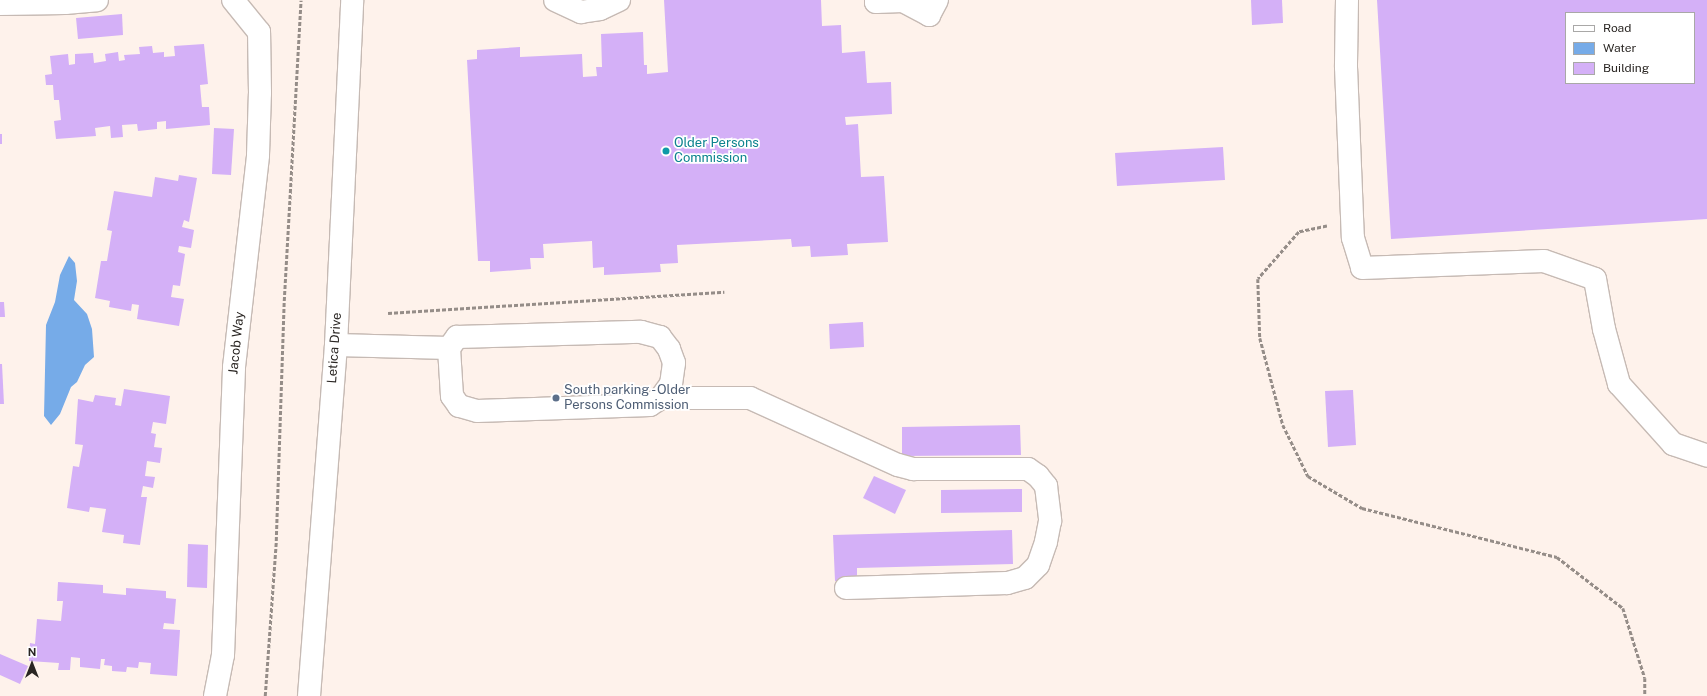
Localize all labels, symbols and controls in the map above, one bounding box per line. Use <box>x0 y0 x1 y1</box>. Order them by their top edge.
legend <box>1565 12 1695 84</box>
text: Road <box>1603 21 1631 35</box>
text: Water <box>1603 41 1636 55</box>
text: Building <box>1603 61 1649 75</box>
place label: Older Persons Commission <box>674 136 759 167</box>
marker: Older Persons Commission <box>661 146 671 156</box>
street label: Jacob Way <box>226 311 248 375</box>
street label: Letica Drive <box>325 312 345 384</box>
place label: South parking - Older Persons Commission <box>564 383 694 414</box>
marker: South parking - Older Persons Commission <box>551 393 561 403</box>
north arrow <box>12 644 52 684</box>
text: N <box>28 646 36 658</box>

